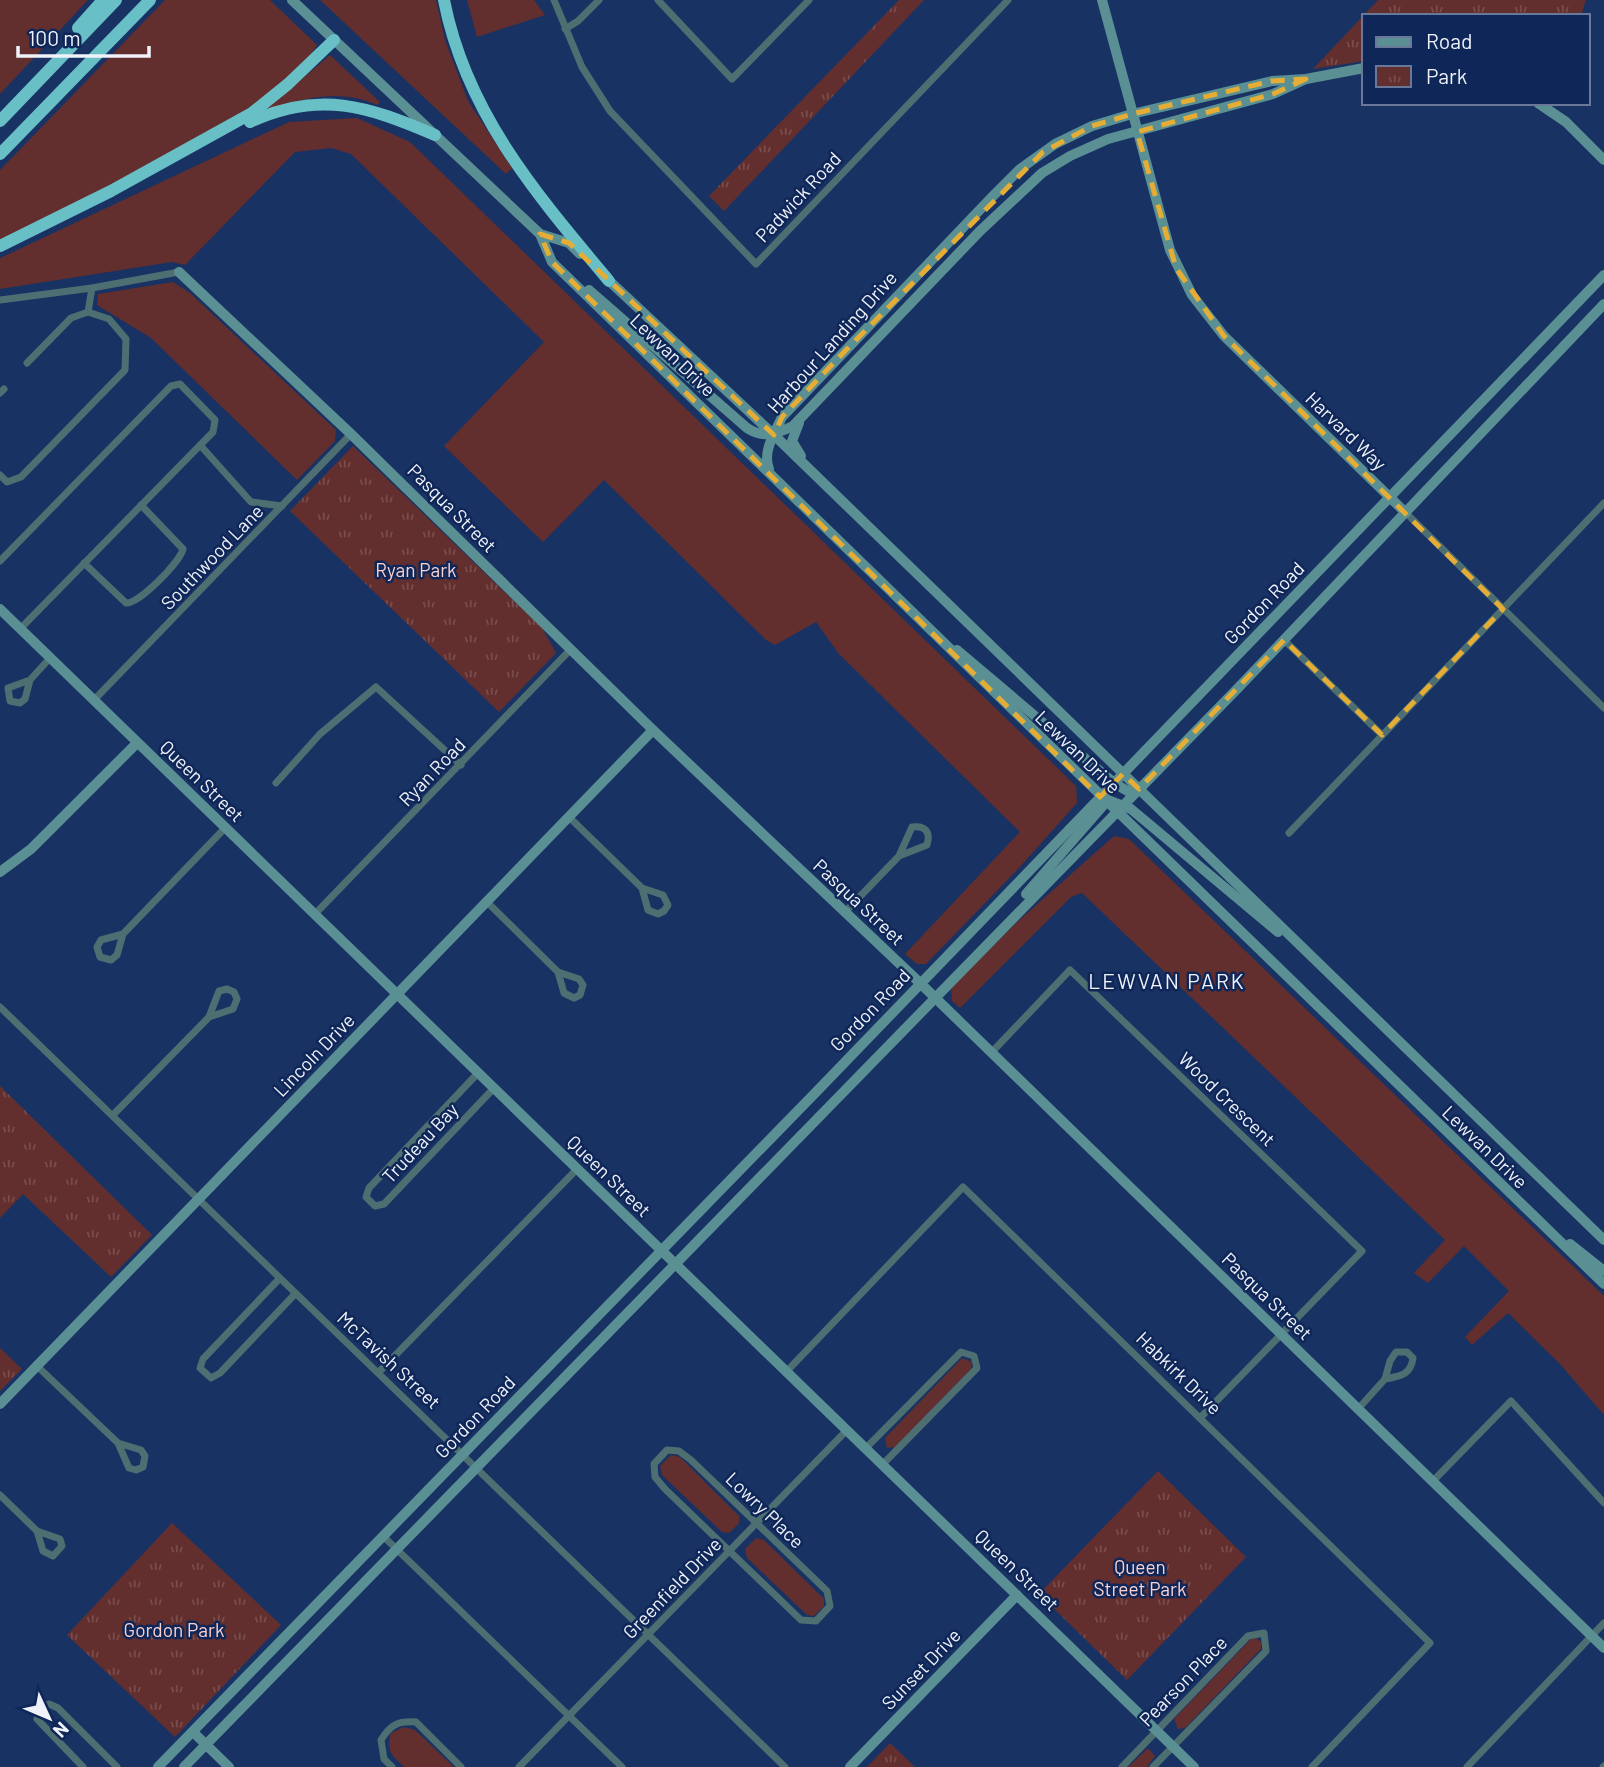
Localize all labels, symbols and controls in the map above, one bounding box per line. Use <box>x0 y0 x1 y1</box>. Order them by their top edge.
scale bar <box>18 14 149 58</box>
legend <box>1362 14 1590 105</box>
text: 100 m <box>28 25 81 50</box>
text: Road <box>1426 28 1472 53</box>
text: Park <box>1426 63 1467 88</box>
street label: Padwick Road <box>750 147 845 247</box>
street label: Harbour Landing Drive <box>762 266 901 417</box>
street label: Lewvan Drive <box>626 308 721 401</box>
street label: Harvard Way <box>1301 387 1392 475</box>
street label: Pasqua Street <box>403 458 502 557</box>
street label: Southwood Lane <box>156 499 268 614</box>
street label: Gordon Road <box>1219 557 1309 649</box>
park label: Ryan Park <box>375 558 457 581</box>
street label: Lewvan Drive <box>1031 705 1126 798</box>
street label: Ryan Road <box>394 733 470 811</box>
street label: Queen Street <box>156 735 249 826</box>
street label: Pasqua Street <box>809 854 910 950</box>
street label: Gordon Road <box>825 964 915 1056</box>
district label: LEWVAN PARK <box>1088 968 1246 993</box>
street label: Lincoln Drive <box>268 1008 359 1101</box>
street label: Wood Crescent <box>1174 1047 1280 1150</box>
street label: Trudeau Bay <box>377 1098 463 1187</box>
street label: Lewvan Drive <box>1438 1100 1533 1193</box>
street label: Queen Street <box>563 1130 656 1221</box>
street label: Pasqua Street <box>1218 1247 1317 1344</box>
street label: McTavish Street <box>333 1306 446 1413</box>
street label: Habkirk Drive <box>1132 1326 1227 1419</box>
street label: Gordon Road <box>430 1371 520 1463</box>
street label: Lowry Place <box>721 1467 809 1553</box>
street label: Queen Street <box>971 1524 1064 1615</box>
street label: Greenfield Drive <box>618 1532 726 1643</box>
park label: Queen Street Park <box>1093 1555 1187 1600</box>
park label: Gordon Park <box>124 1618 224 1641</box>
street label: Sunset Drive <box>876 1623 965 1714</box>
street label: Pearson Place <box>1134 1631 1231 1730</box>
north arrow <box>14 1683 84 1753</box>
text: N <box>49 1718 74 1743</box>

